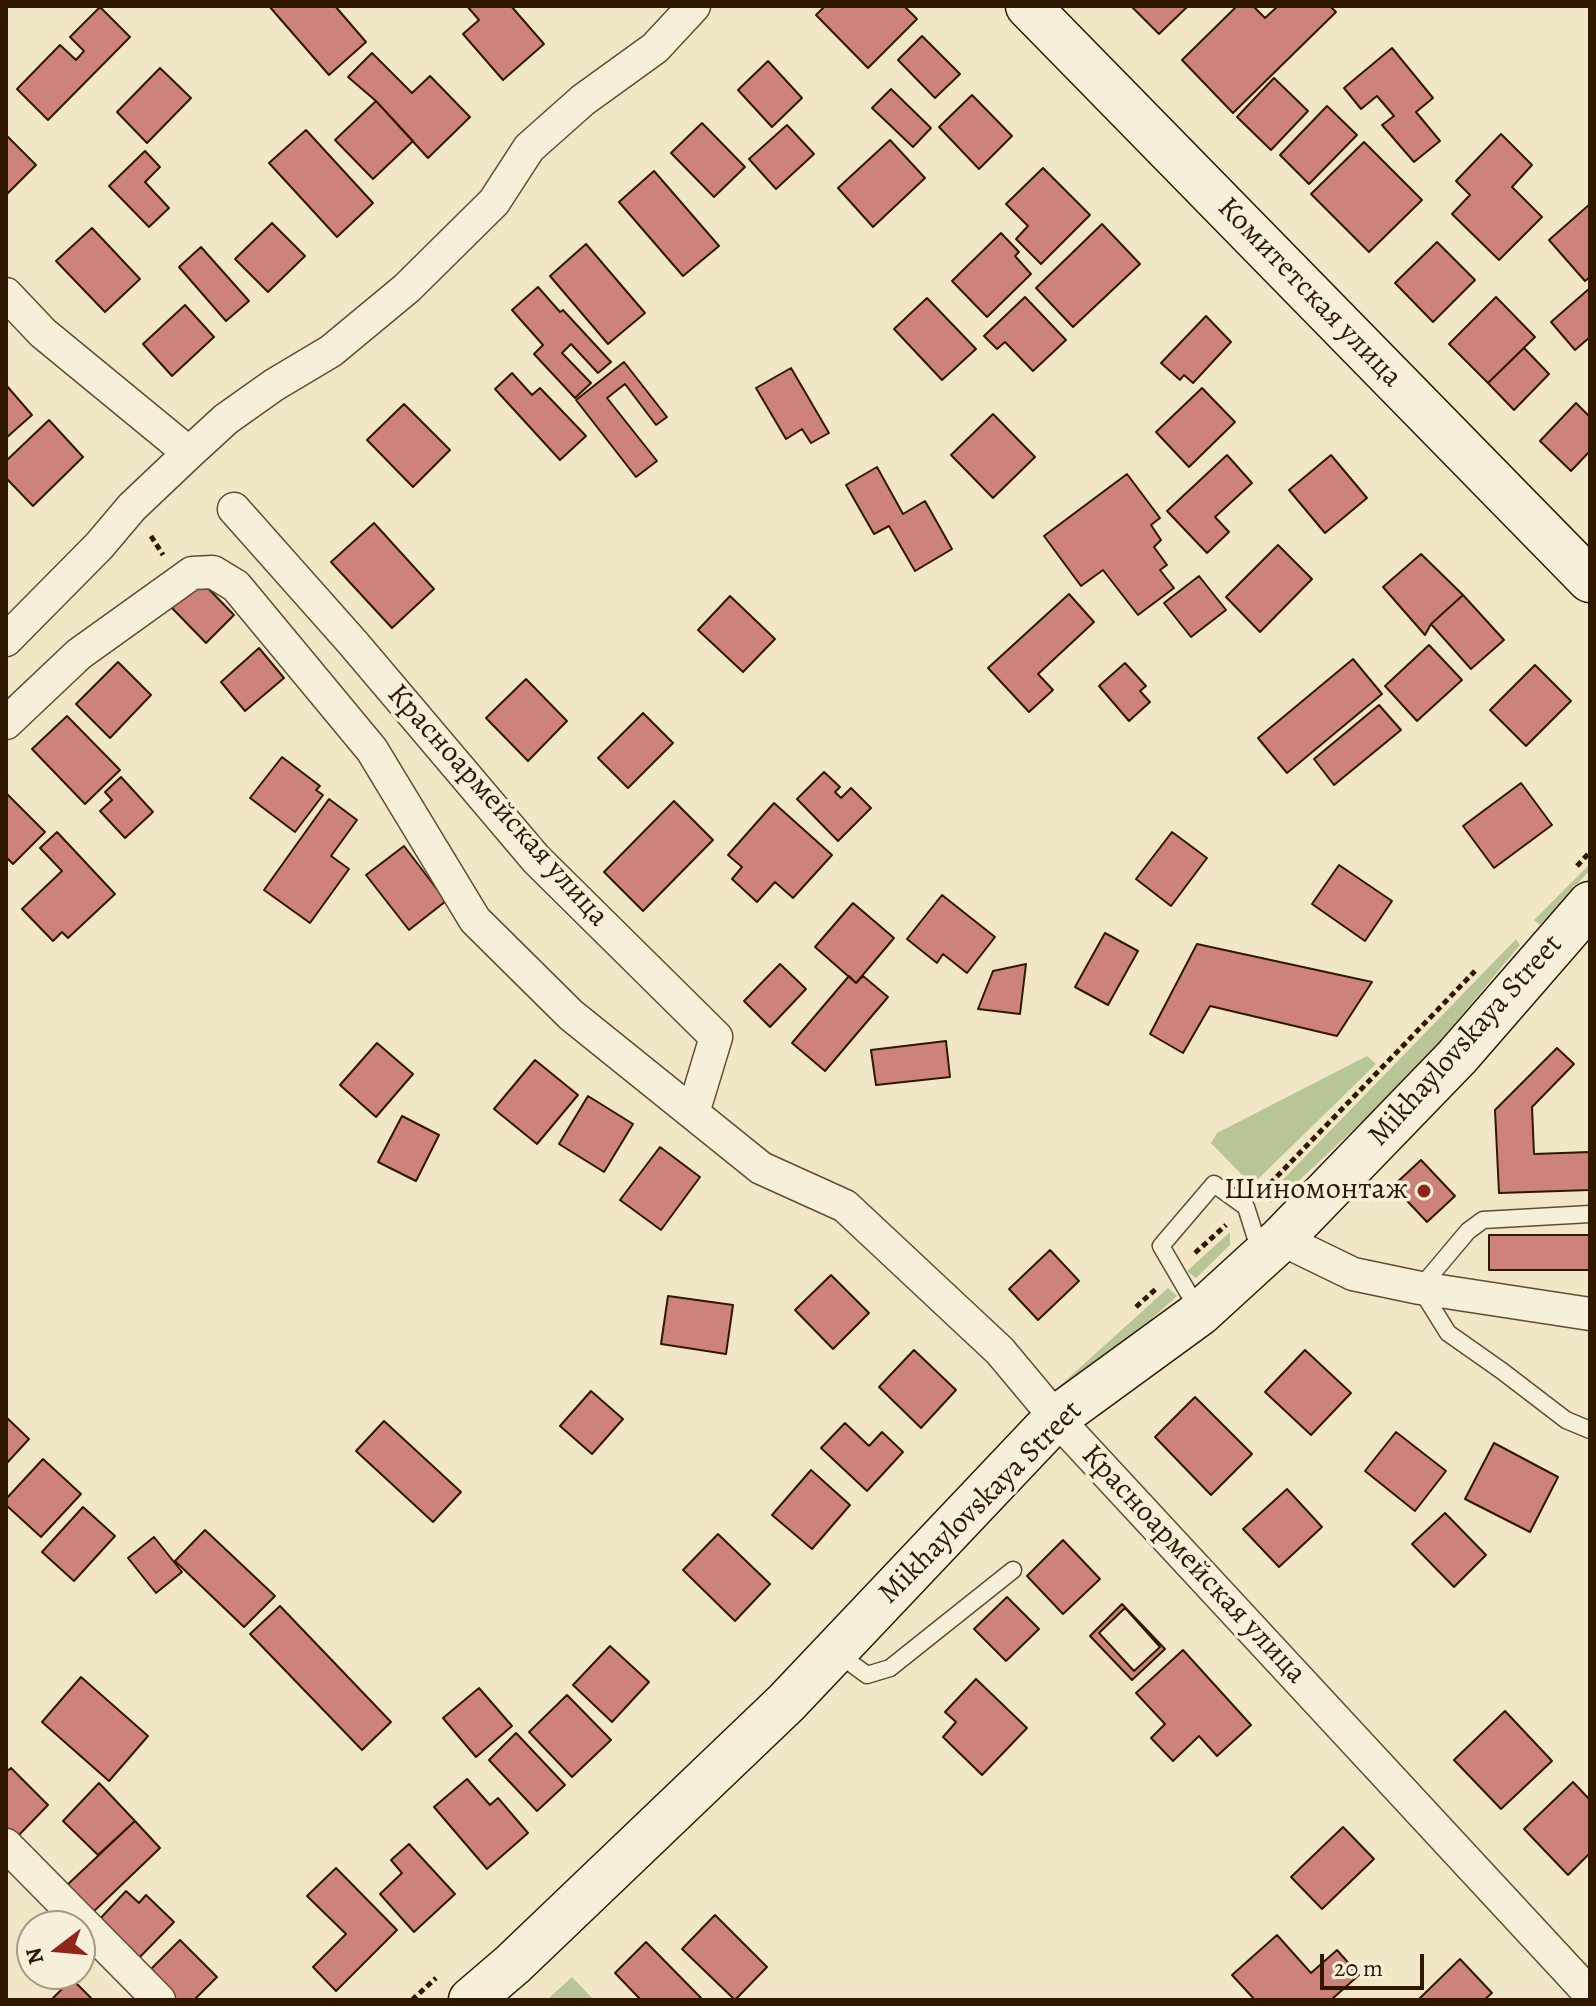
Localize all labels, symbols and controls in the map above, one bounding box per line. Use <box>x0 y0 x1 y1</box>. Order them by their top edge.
street label: Комитетская улица <box>1209 190 1409 396</box>
street label: Красноармейская улица <box>379 677 615 935</box>
street label: Mikhaylovskaya Street <box>1361 928 1571 1154</box>
place label: Шиномонтаж <box>1224 1173 1408 1209</box>
marker: Шиномонтаж <box>1415 1182 1433 1200</box>
street label: Mikhaylovskaya Street <box>872 1394 1090 1612</box>
street label: Красноармейская улица <box>1073 1438 1313 1692</box>
north arrow <box>16 1910 96 1990</box>
scale bar <box>1324 1938 1428 1988</box>
text: N <box>18 1944 51 1968</box>
text: 20 m <box>1334 1952 1383 1984</box>

